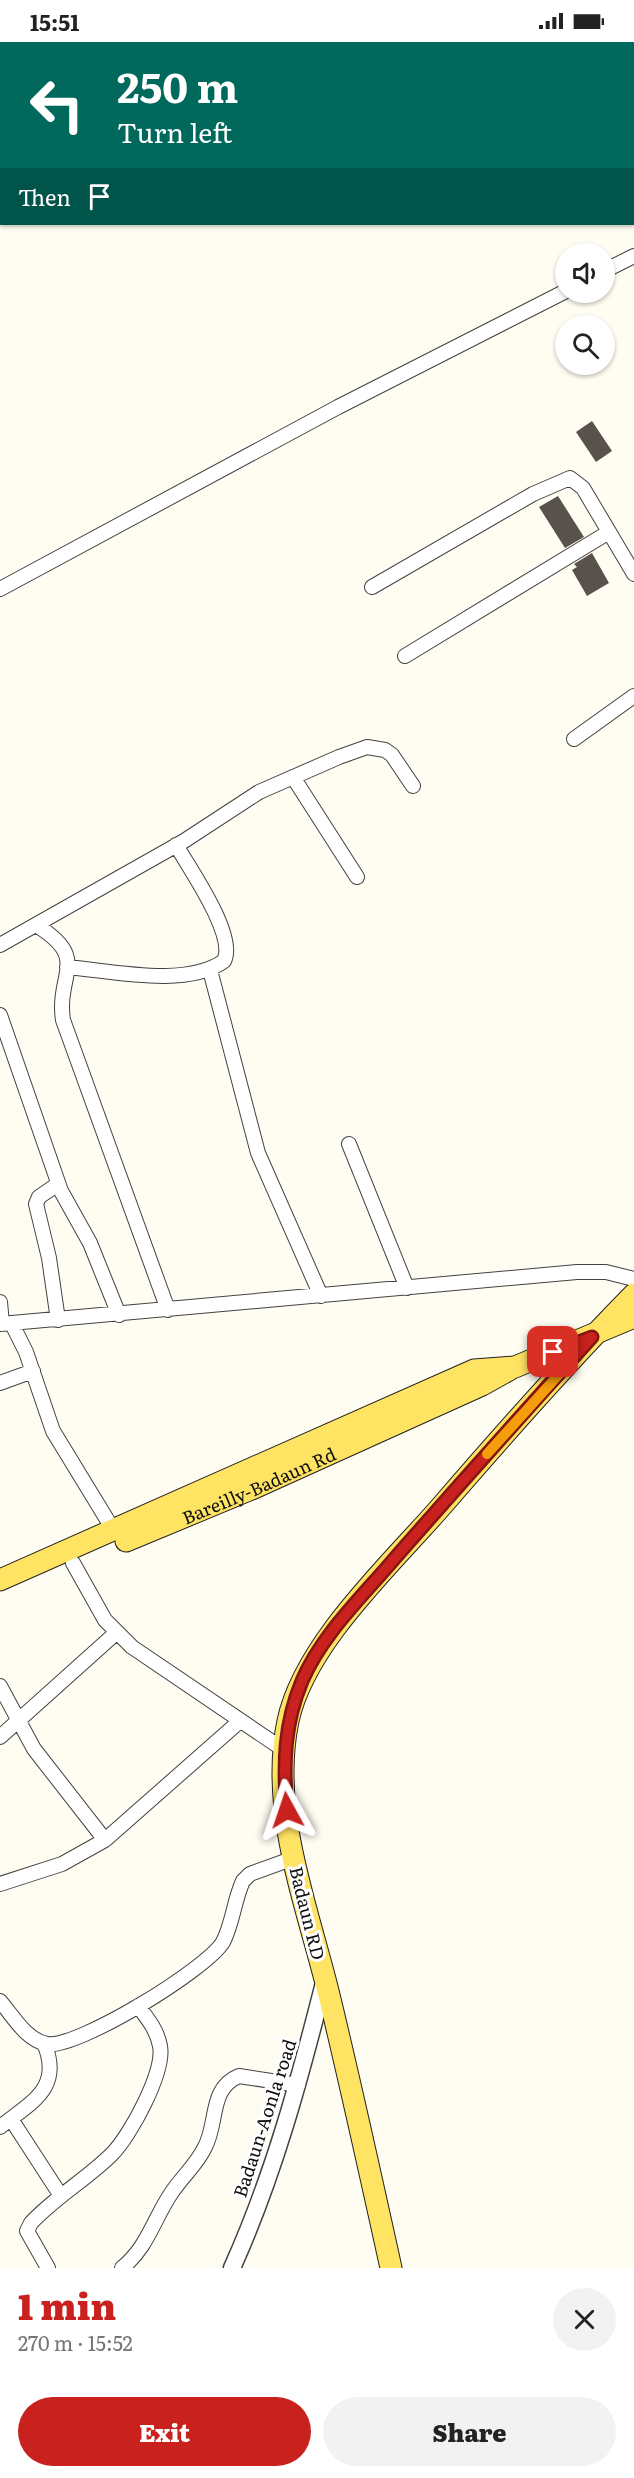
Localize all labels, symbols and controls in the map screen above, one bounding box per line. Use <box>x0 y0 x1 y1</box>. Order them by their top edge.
text: 15:51 <box>30 5 79 38</box>
text: 250 m <box>117 54 238 116</box>
icon: left <box>18 66 96 144</box>
text: Turn left <box>117 111 232 151</box>
text: Then <box>18 180 71 213</box>
icon: arrive <box>83 180 116 213</box>
map controls <box>555 243 615 375</box>
button: sound <box>555 243 615 303</box>
button: search <box>555 315 615 375</box>
pin <box>527 1326 578 1377</box>
icon: arrive <box>536 1335 569 1368</box>
street label: Bareilly-Badaun Rd <box>178 1439 340 1530</box>
position arrow <box>255 1778 319 1842</box>
street label: Badaun RD <box>283 1863 333 1963</box>
street label: Badaun-Aonla road <box>226 2035 302 2201</box>
text: 1 min <box>18 2278 116 2331</box>
button: close <box>553 2288 616 2351</box>
text: 270 m · 15:52 <box>18 2327 133 2357</box>
button: Exit <box>18 2397 311 2466</box>
button: Share <box>323 2397 616 2466</box>

